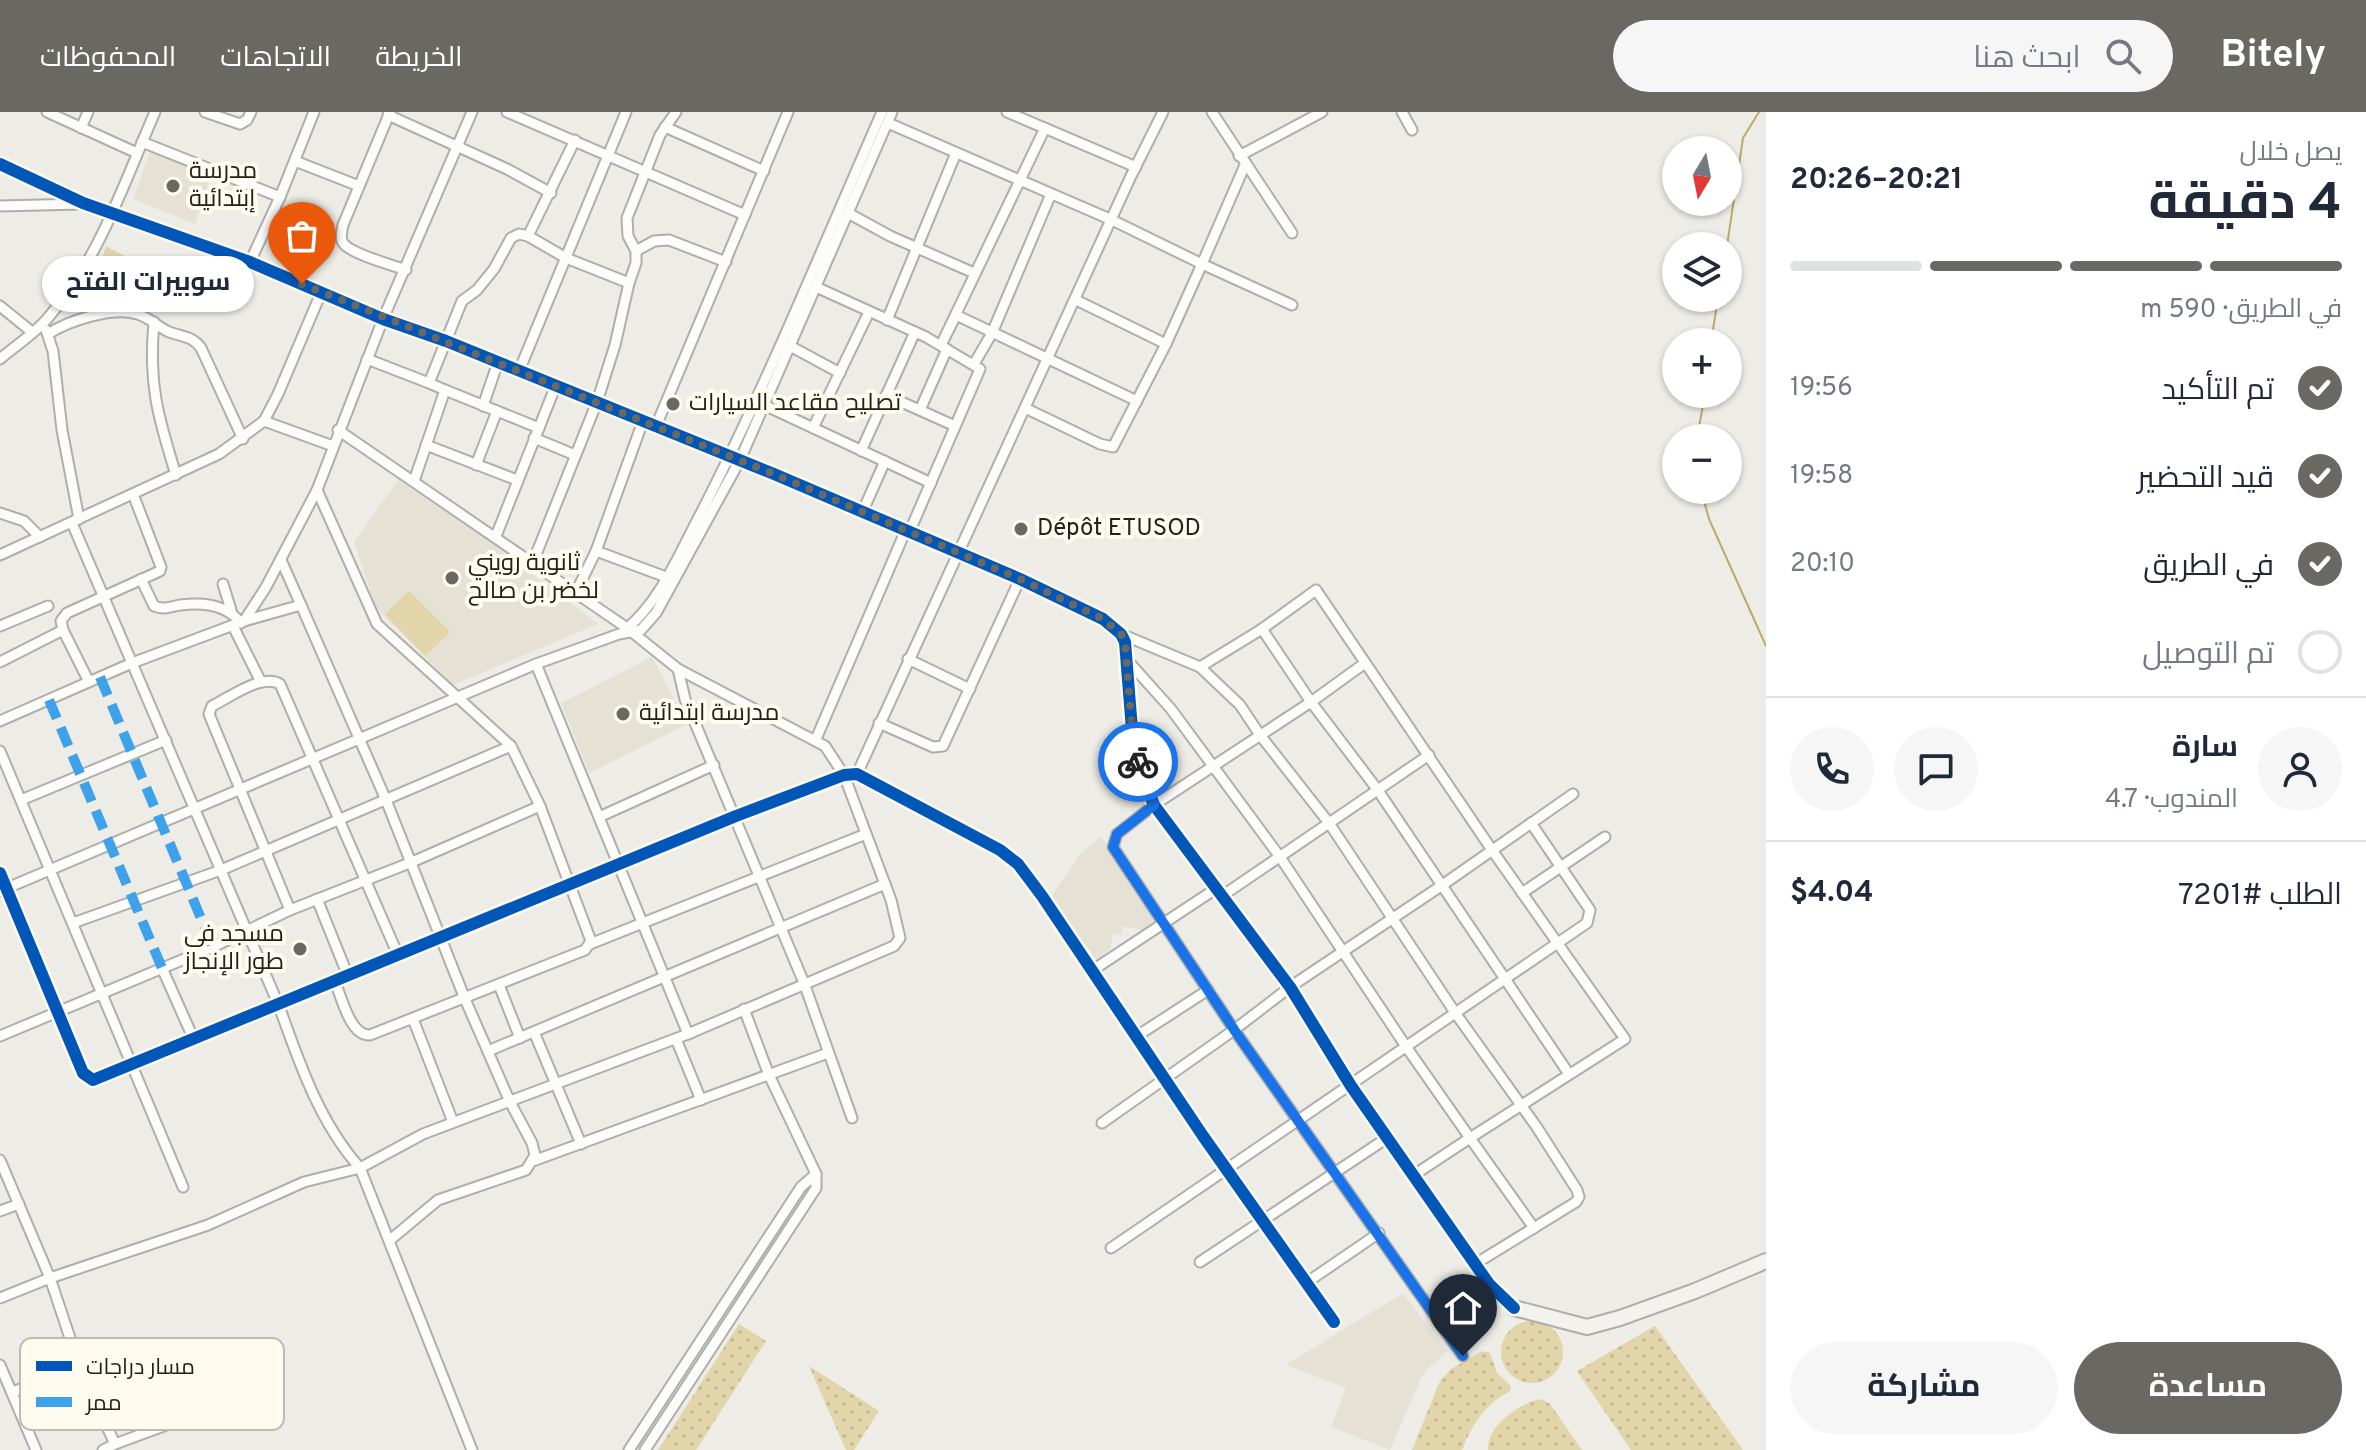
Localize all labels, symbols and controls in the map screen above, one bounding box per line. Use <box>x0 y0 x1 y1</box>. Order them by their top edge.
search box <box>1613 20 2173 92</box>
text: Bitely <box>2221 32 2326 81</box>
icon: search <box>2101 34 2145 78</box>
text: المحفوظات <box>40 41 176 77</box>
text: الاتجاهات <box>220 41 331 77</box>
text: الخريطة <box>375 41 463 77</box>
text: ابحث هنا <box>1973 41 2081 78</box>
north arrow <box>1662 136 1742 216</box>
map controls <box>1662 136 1742 504</box>
text: يصل خلال <box>2239 137 2342 170</box>
place label: مدرسة إبتدائية <box>189 157 257 215</box>
text: 20:21–20:26 <box>1790 162 1963 199</box>
text: 4 دقيقة <box>2149 172 2342 238</box>
marker: مدرسة إبتدائية <box>164 177 182 195</box>
pin <box>268 202 336 284</box>
icon: bag <box>280 214 324 258</box>
button: layers <box>1662 232 1742 312</box>
callout: سوبيرات الفتح <box>42 256 254 312</box>
text: سوبيرات الفتح <box>66 267 230 300</box>
text: في الطريق · 590 m <box>2140 294 2342 327</box>
button: + <box>1662 328 1742 408</box>
icon: check <box>2298 366 2342 410</box>
text: 19:56 <box>1790 372 1853 405</box>
text: تم التأكيد <box>2162 373 2274 410</box>
place label: تصليح مقاعد السيارات <box>689 389 902 419</box>
marker: تصليح مقاعد السيارات <box>664 395 682 413</box>
button: − <box>1662 424 1742 504</box>
icon: check <box>2298 454 2342 498</box>
text: 19:58 <box>1790 460 1853 493</box>
text: قيد التحضير <box>2137 461 2274 498</box>
place label: Dépôt ETUSOD <box>1037 514 1201 544</box>
marker: Dépôt ETUSOD <box>1012 520 1030 538</box>
icon: check <box>2298 542 2342 586</box>
text: 20:10 <box>1790 548 1855 581</box>
place label: ثانوية رويني لخضر بن صالح <box>468 549 599 607</box>
text: في الطريق <box>2143 549 2274 586</box>
marker: ثانوية رويني لخضر بن صالح <box>443 569 461 587</box>
text: تم التوصيل <box>2142 637 2274 674</box>
place label: مدرسة ابتدائية <box>639 699 779 729</box>
marker: مدرسة ابتدائية <box>614 705 632 723</box>
courier <box>1098 722 1178 802</box>
button: phone <box>1790 727 1874 811</box>
button: chat <box>1894 727 1978 811</box>
button: person <box>2258 727 2342 811</box>
text: سارة <box>2172 730 2238 767</box>
icon: bike <box>1116 740 1160 784</box>
text: المندوب · 4.7 <box>2105 784 2238 817</box>
text: $4.04 <box>1790 875 1874 912</box>
text: الطلب #7201 <box>2178 878 2342 915</box>
place label: مسجد في طور الإنجاز <box>182 920 284 978</box>
marker: مسجد في طور الإنجاز <box>291 940 309 958</box>
pin <box>1429 1274 1497 1356</box>
icon: home <box>1441 1286 1485 1330</box>
legend <box>20 1338 284 1430</box>
button: مشاركة <box>1790 1342 2058 1434</box>
button: مساعدة <box>2074 1342 2342 1434</box>
text: مسار دراجات <box>86 1355 195 1382</box>
text: ممر <box>84 1391 122 1418</box>

